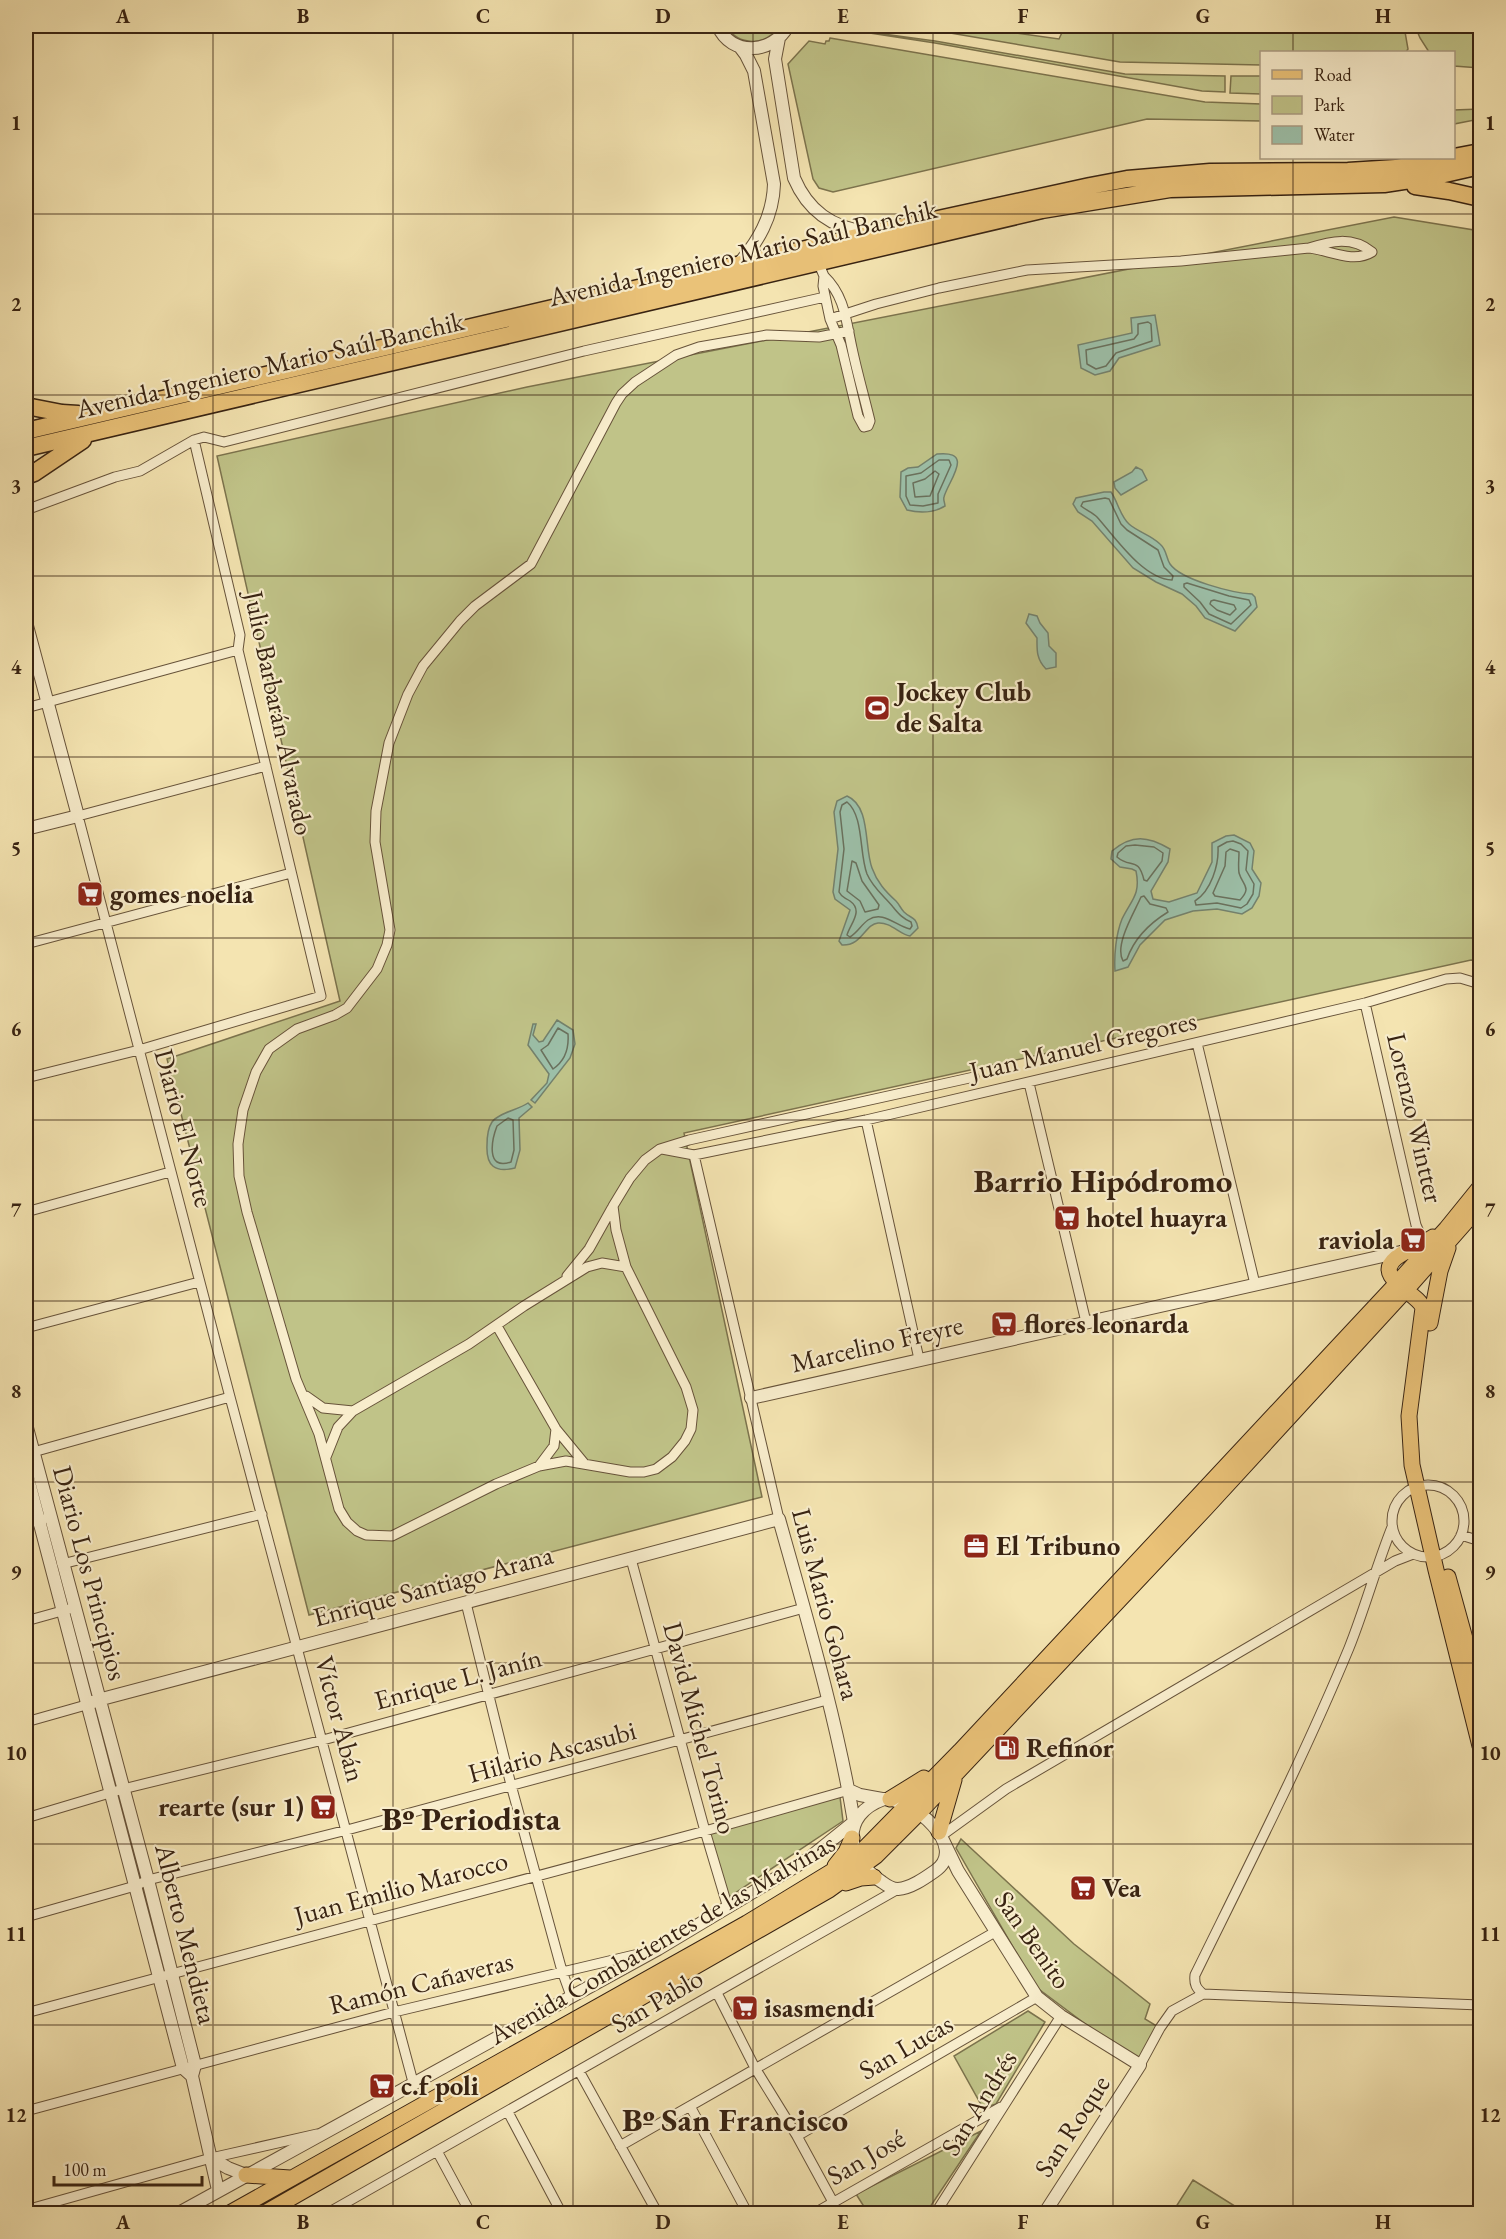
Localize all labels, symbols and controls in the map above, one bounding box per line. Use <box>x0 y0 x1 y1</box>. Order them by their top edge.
text: A <box>115 3 131 29</box>
text: B <box>297 3 309 29</box>
text: C <box>476 3 490 29</box>
text: D <box>655 3 671 29</box>
text: E <box>837 3 849 29</box>
text: F <box>1018 3 1029 29</box>
text: G <box>1196 3 1210 29</box>
text: H <box>1375 3 1391 29</box>
legend <box>1260 51 1455 159</box>
text: Road <box>1314 63 1353 86</box>
text: Park <box>1314 93 1345 116</box>
text: 1 <box>11 110 21 136</box>
text: 1 <box>1485 110 1495 136</box>
text: Water <box>1314 123 1355 146</box>
street label: Avenida Ingeniero Mario Saúl Banchik <box>544 191 941 315</box>
text: 2 <box>11 291 22 317</box>
text: 2 <box>1485 291 1496 317</box>
street label: Avenida Ingeniero Mario Saúl Banchik <box>71 303 468 427</box>
text: 3 <box>11 473 21 499</box>
text: 3 <box>1485 473 1495 499</box>
street label: Julio Barbarán Alvarado <box>236 586 322 838</box>
text: 4 <box>11 654 22 680</box>
text: 4 <box>1485 654 1496 680</box>
place label: Jockey Club de Salta <box>893 674 1031 740</box>
sports icon: Jockey Club de Salta <box>862 693 892 723</box>
text: 5 <box>11 835 21 861</box>
text: 5 <box>1485 835 1495 861</box>
place label: gomes noelia <box>110 876 254 911</box>
supermarket icon: gomes noelia <box>75 879 105 909</box>
street label: Juan Manuel Gregores <box>964 1002 1200 1089</box>
text: 6 <box>11 1016 22 1042</box>
text: 6 <box>1485 1016 1496 1042</box>
street label: Lorenzo Wintter <box>1379 1029 1452 1206</box>
street label: Diario El Norte <box>147 1045 222 1211</box>
district label: Barrio Hipódromo <box>974 1159 1232 1202</box>
text: 7 <box>11 1197 22 1223</box>
text: 7 <box>1485 1197 1496 1223</box>
place label: hotel huayra <box>1086 1200 1227 1235</box>
supermarket icon: hotel huayra <box>1052 1203 1082 1233</box>
place label: raviola <box>1318 1222 1394 1257</box>
supermarket icon: raviola <box>1398 1225 1428 1255</box>
place label: flores leonarda <box>1024 1306 1189 1341</box>
street label: Marcelino Freyre <box>787 1307 966 1380</box>
supermarket icon: flores leonarda <box>989 1309 1019 1339</box>
text: 8 <box>11 1378 21 1404</box>
text: 8 <box>1485 1378 1495 1404</box>
street label: Diario Los Principios <box>45 1462 136 1684</box>
street label: Luis Mario Gohara <box>784 1504 869 1704</box>
place label: El Tribuno <box>996 1528 1120 1563</box>
office icon: El Tribuno <box>961 1531 991 1561</box>
street label: Enrique Santiago Arana <box>309 1537 557 1634</box>
text: 9 <box>11 1559 22 1585</box>
text: 9 <box>1485 1559 1496 1585</box>
street label: David Michel Torino <box>655 1618 746 1838</box>
street label: Enrique L. Janín <box>370 1639 545 1718</box>
street label: Víctor Abán <box>307 1652 374 1785</box>
street label: Hilario Ascasubi <box>464 1712 640 1791</box>
place label: Refinor <box>1026 1730 1115 1765</box>
fuel station icon: Refinor <box>992 1733 1022 1763</box>
text: 10 <box>5 1740 27 1766</box>
text: 10 <box>1479 1740 1501 1766</box>
place label: rearte (sur 1) <box>158 1789 304 1824</box>
supermarket icon: rearte (sur 1) <box>308 1792 338 1822</box>
district label: Bº Periodista <box>382 1797 561 1840</box>
street label: Avenida Combatientes de las Malvinas <box>481 1825 841 2053</box>
street label: Alberto Mendieta <box>147 1839 226 2028</box>
street label: Juan Emilio Marocco <box>288 1842 512 1933</box>
place label: Vea <box>1102 1870 1141 1905</box>
supermarket icon: Vea <box>1068 1873 1098 1903</box>
street label: San Benito <box>987 1884 1080 1996</box>
text: 11 <box>5 1921 27 1947</box>
text: 11 <box>1479 1921 1501 1947</box>
street label: Ramón Cañaveras <box>325 1943 517 2022</box>
street label: San Pablo <box>604 1960 709 2041</box>
place label: isasmendi <box>764 1990 874 2025</box>
supermarket icon: isasmendi <box>730 1993 760 2023</box>
street label: San Lucas <box>852 2006 959 2087</box>
street label: San Andrés <box>933 2043 1025 2162</box>
place label: c.f poli <box>401 2068 479 2103</box>
street label: San Roque <box>1026 2068 1117 2183</box>
supermarket icon: c.f poli <box>367 2071 397 2101</box>
district label: Bº San Francisco <box>622 2098 848 2141</box>
text: 12 <box>5 2102 27 2128</box>
text: 12 <box>1479 2102 1501 2128</box>
street label: San José <box>820 2120 911 2193</box>
scale bar <box>54 2149 202 2187</box>
text: 100 m <box>63 2158 107 2181</box>
text: A <box>115 2209 131 2235</box>
text: B <box>297 2209 309 2235</box>
text: C <box>476 2209 490 2235</box>
text: D <box>655 2209 671 2235</box>
text: E <box>837 2209 849 2235</box>
text: F <box>1018 2209 1029 2235</box>
text: G <box>1196 2209 1210 2235</box>
text: H <box>1375 2209 1391 2235</box>

